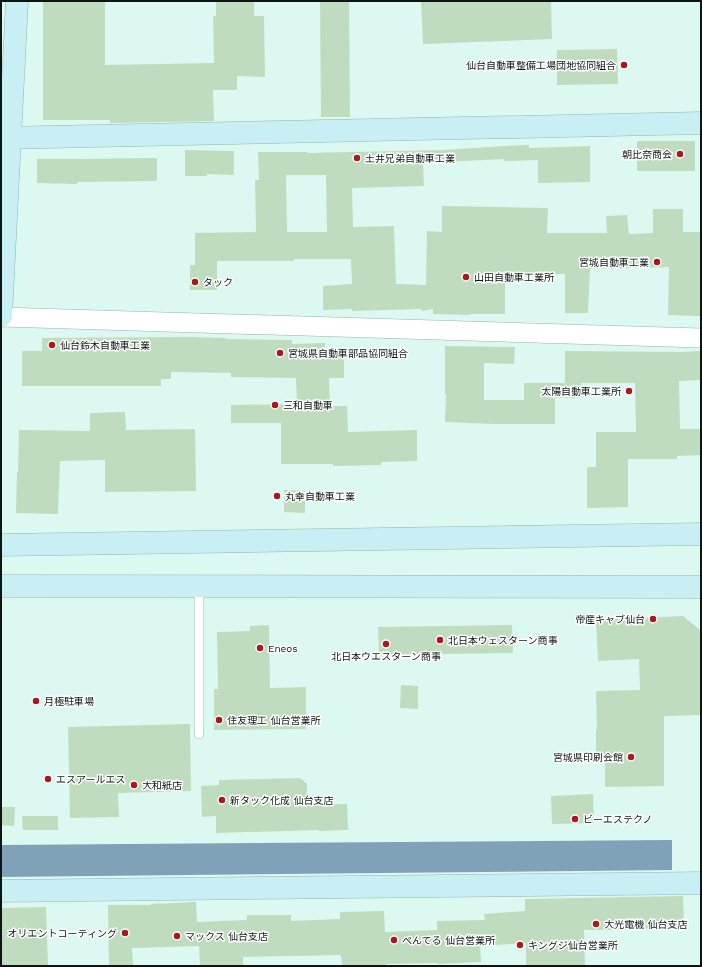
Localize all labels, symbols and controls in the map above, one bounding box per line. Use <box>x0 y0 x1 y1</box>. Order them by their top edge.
place label: 仙台自動車整備工場団地協同組合 <box>466 60 616 71</box>
marker: 仙台自動車整備工場団地協同組合 <box>619 60 629 70</box>
place label: 朝比奈商会 <box>622 149 672 160</box>
marker: 朝比奈商会 <box>675 149 685 159</box>
marker: 土井兄弟自動車工業 <box>352 153 362 163</box>
place label: 土井兄弟自動車工業 <box>365 153 455 164</box>
place label: 宮城自動車工業 <box>579 257 649 268</box>
marker: 宮城自動車工業 <box>652 257 662 267</box>
marker: 山田自動車工業所 <box>461 272 471 282</box>
place label: 山田自動車工業所 <box>474 272 554 283</box>
marker: タック <box>190 277 200 287</box>
place label: タック <box>203 277 233 288</box>
marker: 仙台鈴木自動車工業 <box>47 340 57 350</box>
place label: 仙台鈴木自動車工業 <box>60 340 150 351</box>
marker: 宮城県自動車部品協同組合 <box>275 348 285 358</box>
place label: 宮城県自動車部品協同組合 <box>288 348 408 359</box>
place label: 太陽自動車工業所 <box>541 386 621 397</box>
marker: 太陽自動車工業所 <box>624 386 634 396</box>
marker: 三和自動車 <box>270 400 280 410</box>
place label: 三和自動車 <box>283 400 333 411</box>
marker: 丸幸自動車工業 <box>272 491 282 501</box>
place label: 丸幸自動車工業 <box>285 491 355 502</box>
place label: 帝産キャブ仙台 <box>575 614 645 625</box>
marker: 帝産キャブ仙台 <box>648 614 658 624</box>
marker: 北日本ウェスターン商事 <box>435 635 445 645</box>
place label: 北日本ウェスターン商事 <box>448 635 558 646</box>
marker: 北日本ウエスターン商事 <box>381 639 391 649</box>
marker: Eneos <box>255 643 265 653</box>
place label: Eneos <box>268 643 298 654</box>
place label: 北日本ウエスターン商事 <box>331 651 441 662</box>
marker: 月極駐車場 <box>31 696 41 706</box>
place label: 月極駐車場 <box>44 696 94 707</box>
marker: 住友理工 仙台営業所 <box>214 715 224 725</box>
place label: 住友理工 仙台営業所 <box>227 715 320 726</box>
place label: 宮城県印刷会館 <box>553 752 623 763</box>
marker: 宮城県印刷会館 <box>626 752 636 762</box>
marker: エスアールエス <box>43 774 53 784</box>
place label: エスアールエス <box>56 774 125 785</box>
marker: 大和紙店 <box>129 780 139 790</box>
place label: 大和紙店 <box>142 780 182 791</box>
marker: 新タック化成 仙台支店 <box>217 795 227 805</box>
place label: 新タック化成 仙台支店 <box>230 795 333 806</box>
marker: ビーエステクノ <box>570 814 580 824</box>
place label: ビーエステクノ <box>583 814 652 825</box>
marker: 大光電機 仙台支店 <box>591 919 601 929</box>
place label: 大光電機 仙台支店 <box>604 919 687 930</box>
place label: オリエントコーティング <box>8 928 117 939</box>
marker: オリエントコーティング <box>120 928 130 938</box>
marker: マックス 仙台支店 <box>172 931 182 941</box>
place label: マックス 仙台支店 <box>185 931 268 942</box>
marker: ぺんてる 仙台営業所 <box>389 935 399 945</box>
place label: ぺんてる 仙台営業所 <box>402 935 495 946</box>
marker: キングジ仙台営業所 <box>515 940 525 950</box>
place label: キングジ仙台営業所 <box>528 940 618 951</box>

